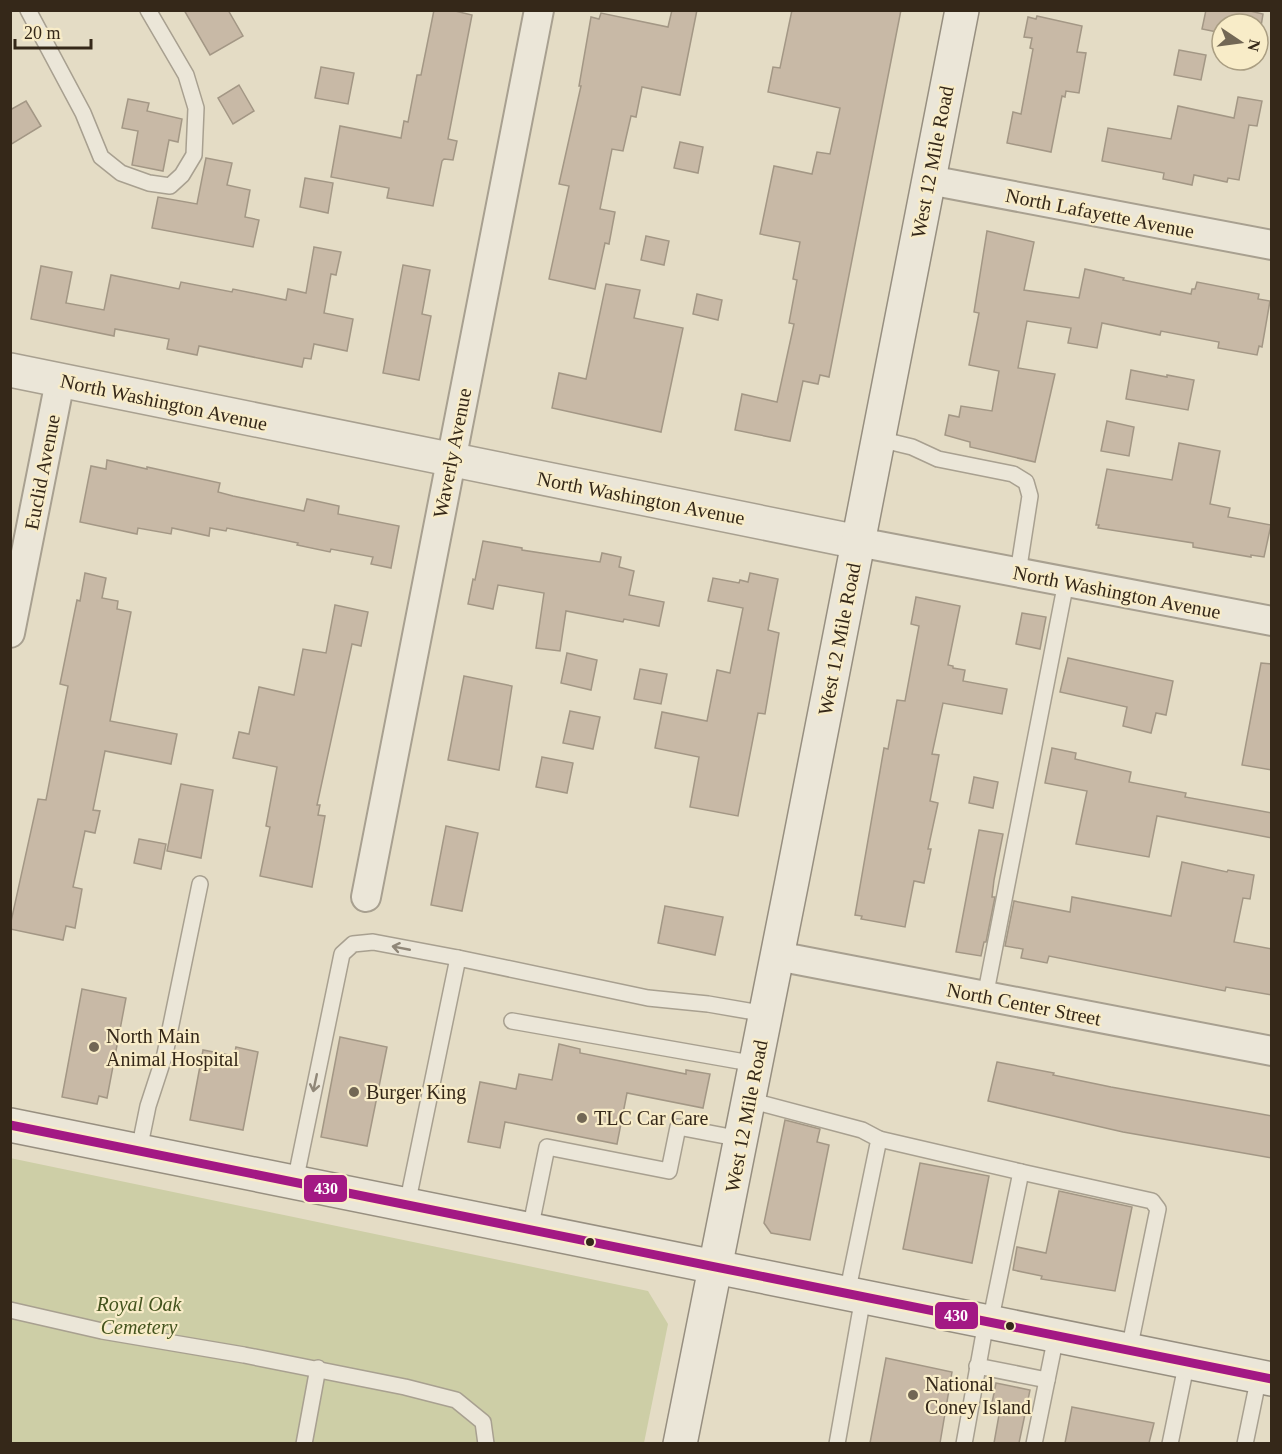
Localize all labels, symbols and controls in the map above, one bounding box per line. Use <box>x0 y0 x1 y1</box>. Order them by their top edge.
scale bar <box>15 12 92 50</box>
north arrow <box>1210 12 1270 72</box>
text: 20 m <box>24 23 61 43</box>
text: N <box>1244 38 1264 53</box>
street label: West 12 Mile Road <box>906 84 958 240</box>
street label: North Lafayette Avenue <box>1004 184 1196 243</box>
street label: North Washington Avenue <box>58 369 270 436</box>
street label: Waverly Avenue <box>429 386 476 520</box>
street label: Euclid Avenue <box>20 412 64 531</box>
street label: North Washington Avenue <box>535 467 747 530</box>
street label: West 12 Mile Road <box>813 561 865 717</box>
street label: North Washington Avenue <box>1011 561 1223 624</box>
one-way arrow <box>391 942 411 953</box>
street label: North Center Street <box>945 978 1103 1030</box>
place label: North Main Animal Hospital <box>106 1025 239 1071</box>
street label: West 12 Mile Road <box>720 1038 772 1194</box>
marker: North Main Animal Hospital <box>87 1040 101 1054</box>
one-way arrow <box>309 1073 320 1093</box>
place label: Burger King <box>366 1081 466 1104</box>
marker: Burger King <box>347 1085 361 1099</box>
place label: TLC Car Care <box>594 1107 709 1129</box>
marker: TLC Car Care <box>575 1111 589 1125</box>
line badge: 430 <box>303 1174 348 1203</box>
text: 430 <box>314 1180 338 1197</box>
unlabelled marker <box>584 1236 596 1248</box>
park label: Royal Oak Cemetery <box>96 1293 183 1339</box>
line badge: 430 <box>934 1301 979 1330</box>
text: 430 <box>944 1307 968 1324</box>
unlabelled marker <box>1004 1320 1016 1332</box>
place label: National Coney Island <box>925 1373 1031 1419</box>
marker: National Coney Island <box>906 1388 920 1402</box>

